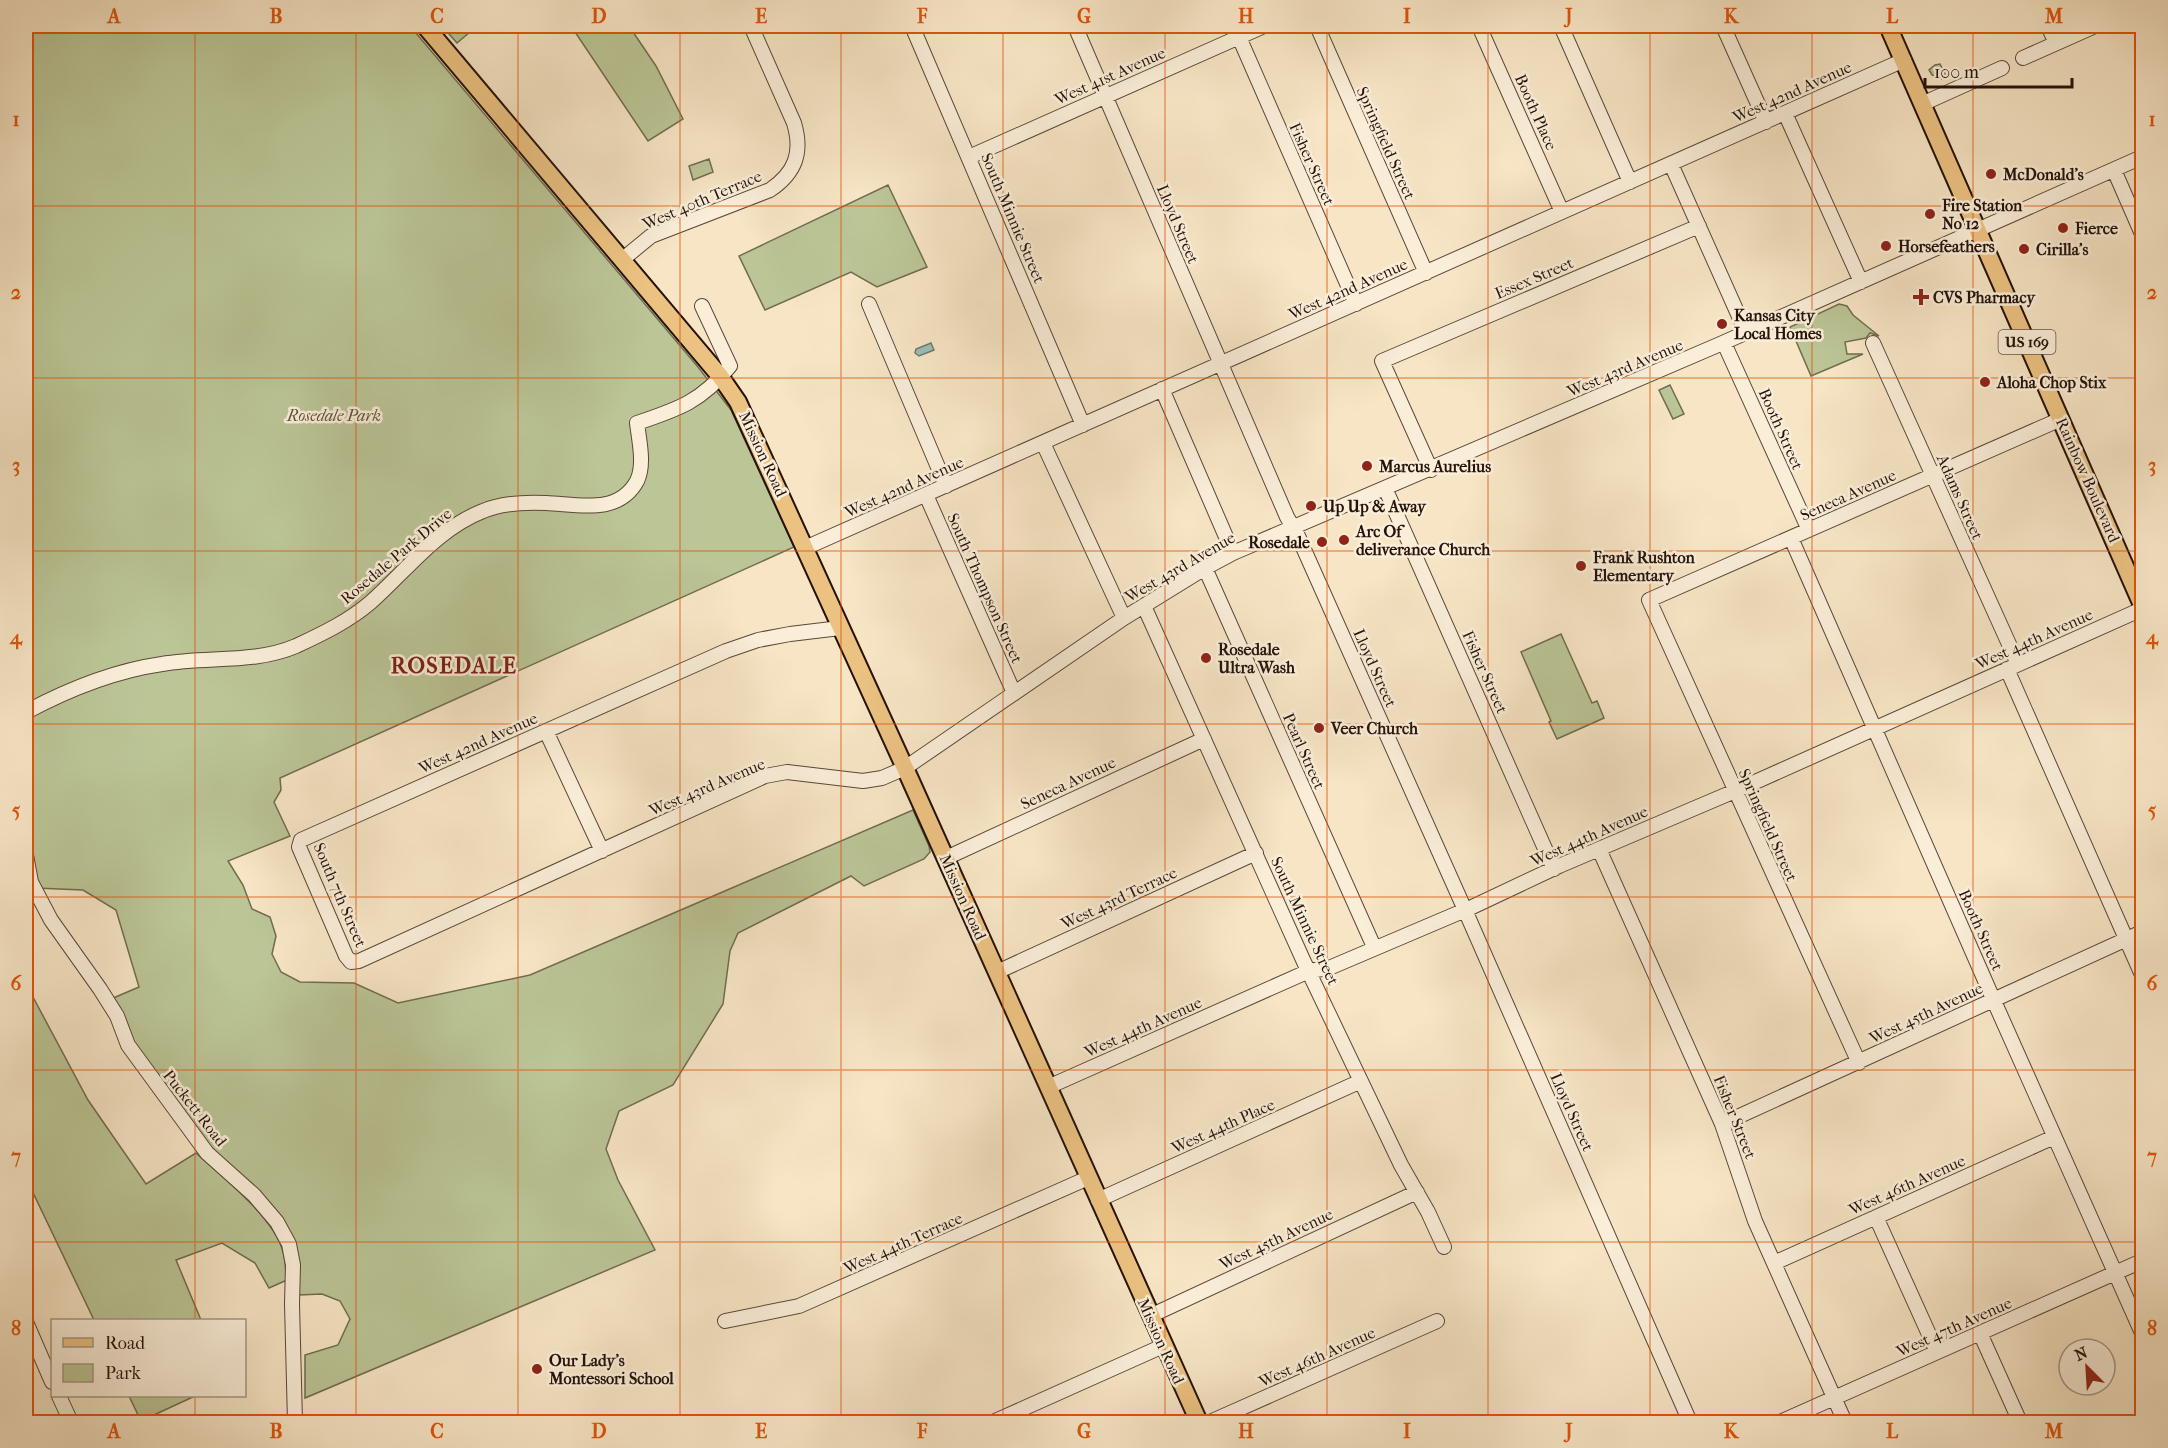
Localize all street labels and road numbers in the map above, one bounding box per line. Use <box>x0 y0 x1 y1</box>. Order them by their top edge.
street label: West 41st Avenue <box>1051 43 1169 109</box>
street label: West 42nd Avenue <box>1729 57 1855 127</box>
street label: Booth Place <box>1511 71 1561 153</box>
street label: Springfield Street <box>1353 84 1420 203</box>
street label: Fisher Street <box>1285 120 1339 209</box>
street label: South Minnie Street <box>977 150 1049 286</box>
street label: West 40th Terrace <box>639 166 764 234</box>
street label: Lloyd Street <box>1153 182 1203 267</box>
street label: Essex Street <box>1492 253 1576 303</box>
street label: West 42nd Avenue <box>1285 254 1411 324</box>
road number: US 169 <box>1998 330 2056 354</box>
street label: West 43rd Avenue <box>1563 335 1686 401</box>
street label: Booth Street <box>1755 385 1807 473</box>
street label: Mission Road <box>735 408 791 500</box>
street label: Rainbow Boulevard <box>2052 415 2124 546</box>
street label: Adams Street <box>1932 450 1987 543</box>
street label: West 42nd Avenue <box>841 452 967 522</box>
street label: Seneca Avenue <box>1797 465 1899 525</box>
street label: Rosedale Park Drive <box>336 504 456 608</box>
street label: South Thompson Street <box>943 510 1027 666</box>
street label: West 43rd Avenue <box>1121 528 1239 607</box>
street label: West 44th Avenue <box>1972 605 2096 674</box>
street label: Lloyd Street <box>1349 626 1401 710</box>
street label: Fisher Street <box>1458 628 1512 717</box>
street label: West 42nd Avenue <box>415 708 541 778</box>
street label: Pearl Street <box>1279 710 1329 792</box>
street label: Seneca Avenue <box>1017 753 1119 813</box>
street label: West 43rd Avenue <box>645 754 768 820</box>
street label: Springfield Street <box>1735 766 1802 885</box>
street label: West 44th Avenue <box>1527 802 1651 871</box>
street label: South 7th Street <box>309 840 371 950</box>
street label: Mission Road <box>936 851 991 943</box>
street label: South Minnie Street <box>1267 854 1343 988</box>
street label: West 43rd Terrace <box>1057 863 1180 934</box>
street label: Booth Street <box>1955 886 2007 974</box>
street label: West 45th Avenue <box>1865 978 1986 1048</box>
street label: West 44th Avenue <box>1081 993 1205 1062</box>
street label: Puckett Road <box>159 1066 231 1150</box>
street label: Lloyd Street <box>1546 1070 1598 1154</box>
street label: Fisher Street <box>1710 1072 1760 1162</box>
street label: West 44th Place <box>1167 1095 1278 1158</box>
street label: West 46th Avenue <box>1845 1151 1968 1220</box>
street label: West 45th Avenue <box>1215 1204 1336 1274</box>
street label: West 44th Terrace <box>840 1208 965 1278</box>
street label: West 47th Avenue <box>1893 1293 2015 1361</box>
street label: Mission Road <box>1134 1295 1189 1387</box>
street label: West 46th Avenue <box>1255 1323 1378 1392</box>

